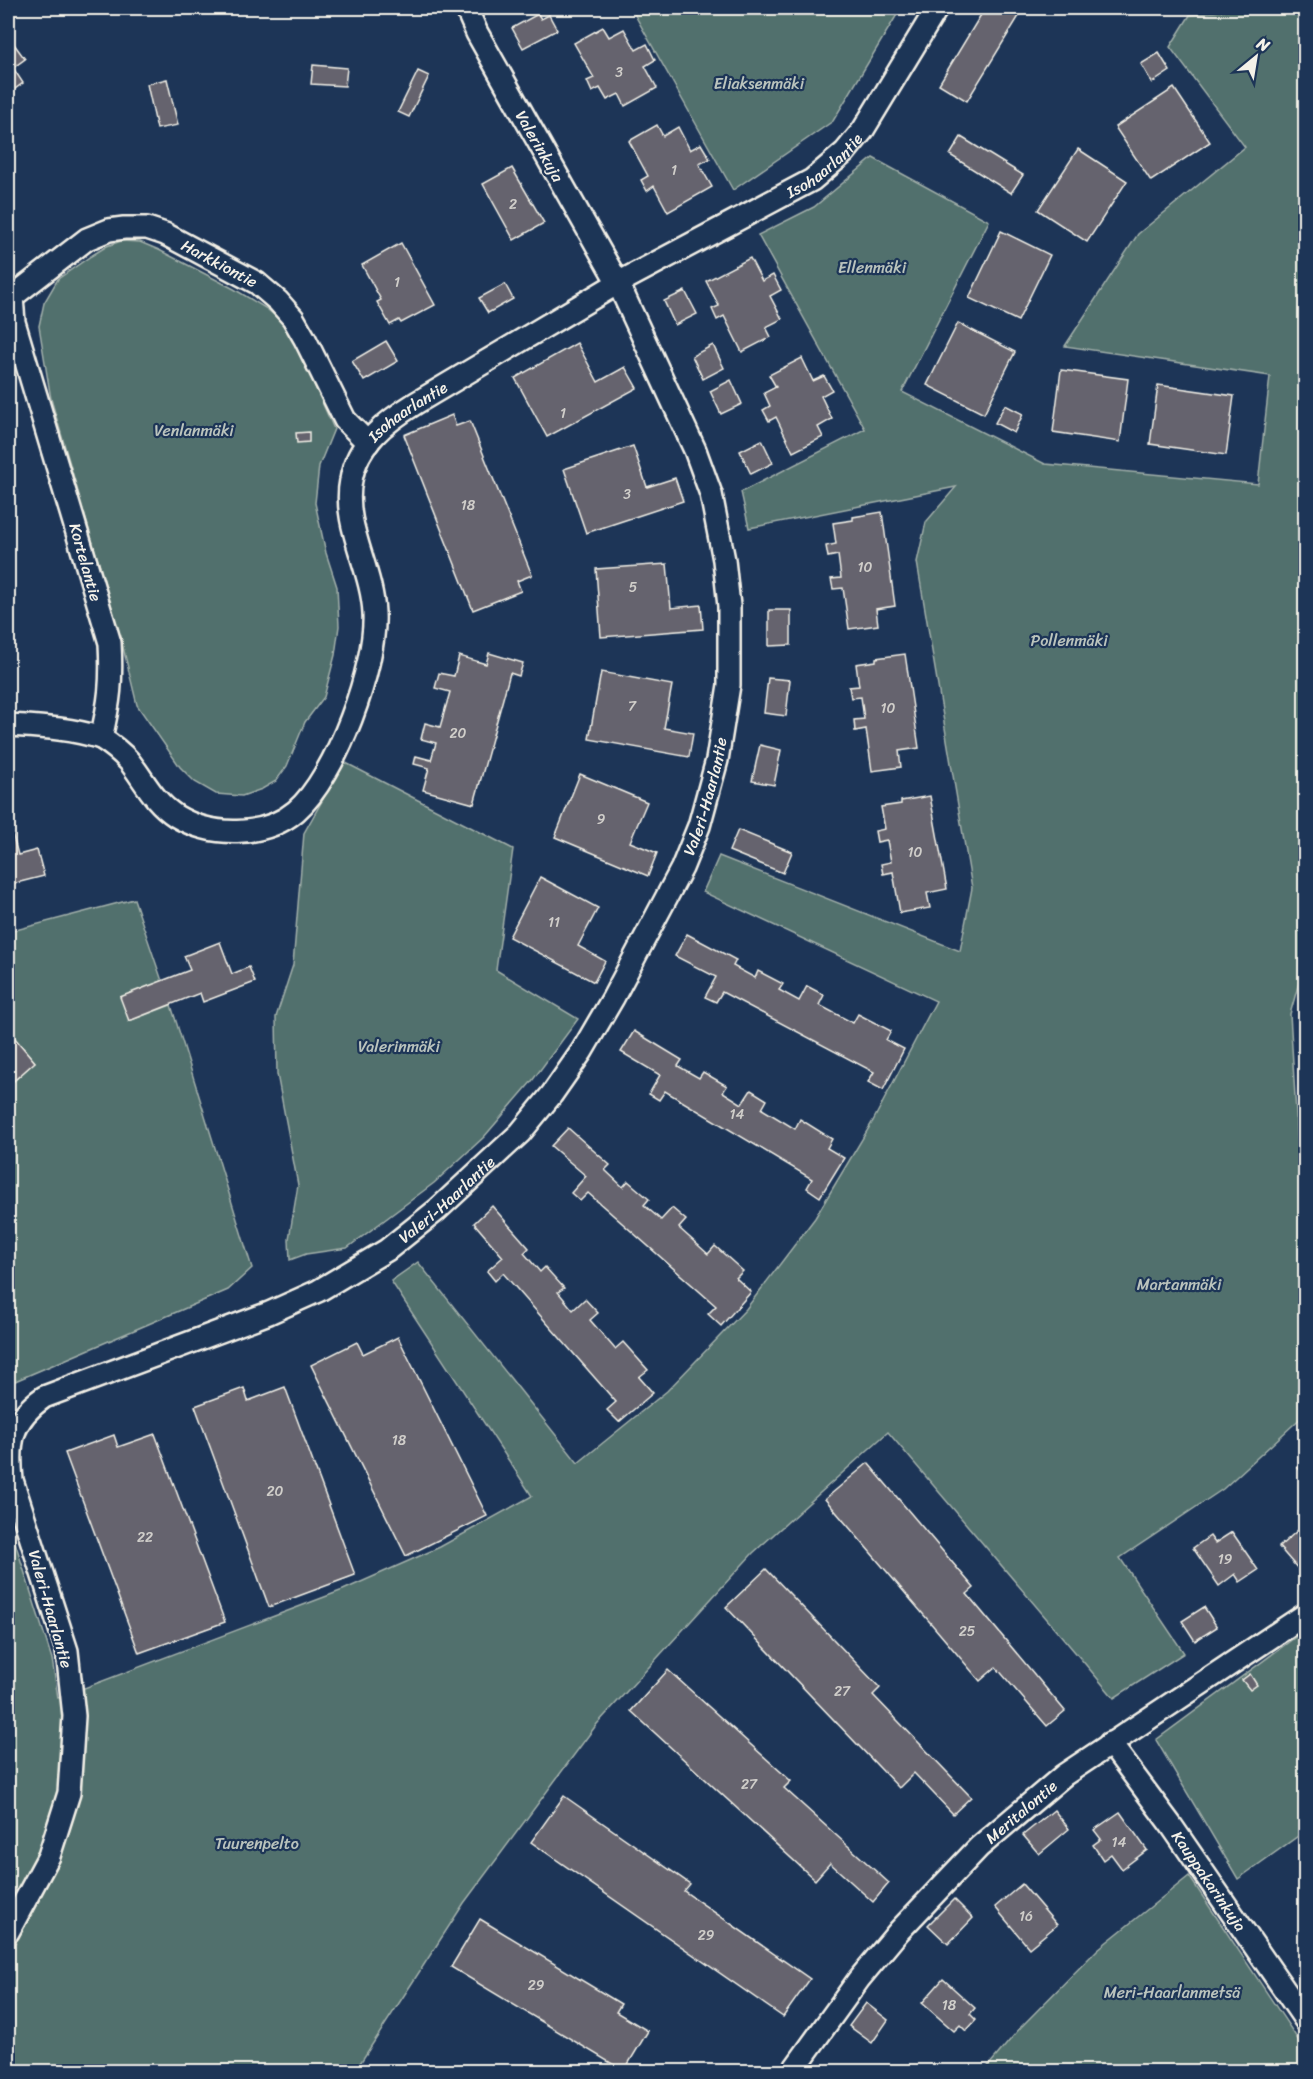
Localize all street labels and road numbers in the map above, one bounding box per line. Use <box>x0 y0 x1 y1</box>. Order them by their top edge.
street label: Valerinkuja <box>507 105 572 189</box>
street label: Isohaarlantie <box>780 126 871 207</box>
street label: Harkkiontie <box>176 231 263 296</box>
street label: Isohaarlantie <box>360 373 454 450</box>
street label: Kortelantie <box>60 519 111 605</box>
street label: Valeri-Haarlantie <box>674 735 735 860</box>
street label: Valeri-Haarlantie <box>392 1149 502 1251</box>
street label: Valeri-Haarlantie <box>20 1547 81 1672</box>
street label: Meritalontie <box>978 1772 1064 1851</box>
street label: Kauppakarinkuja <box>1164 1824 1254 1938</box>

